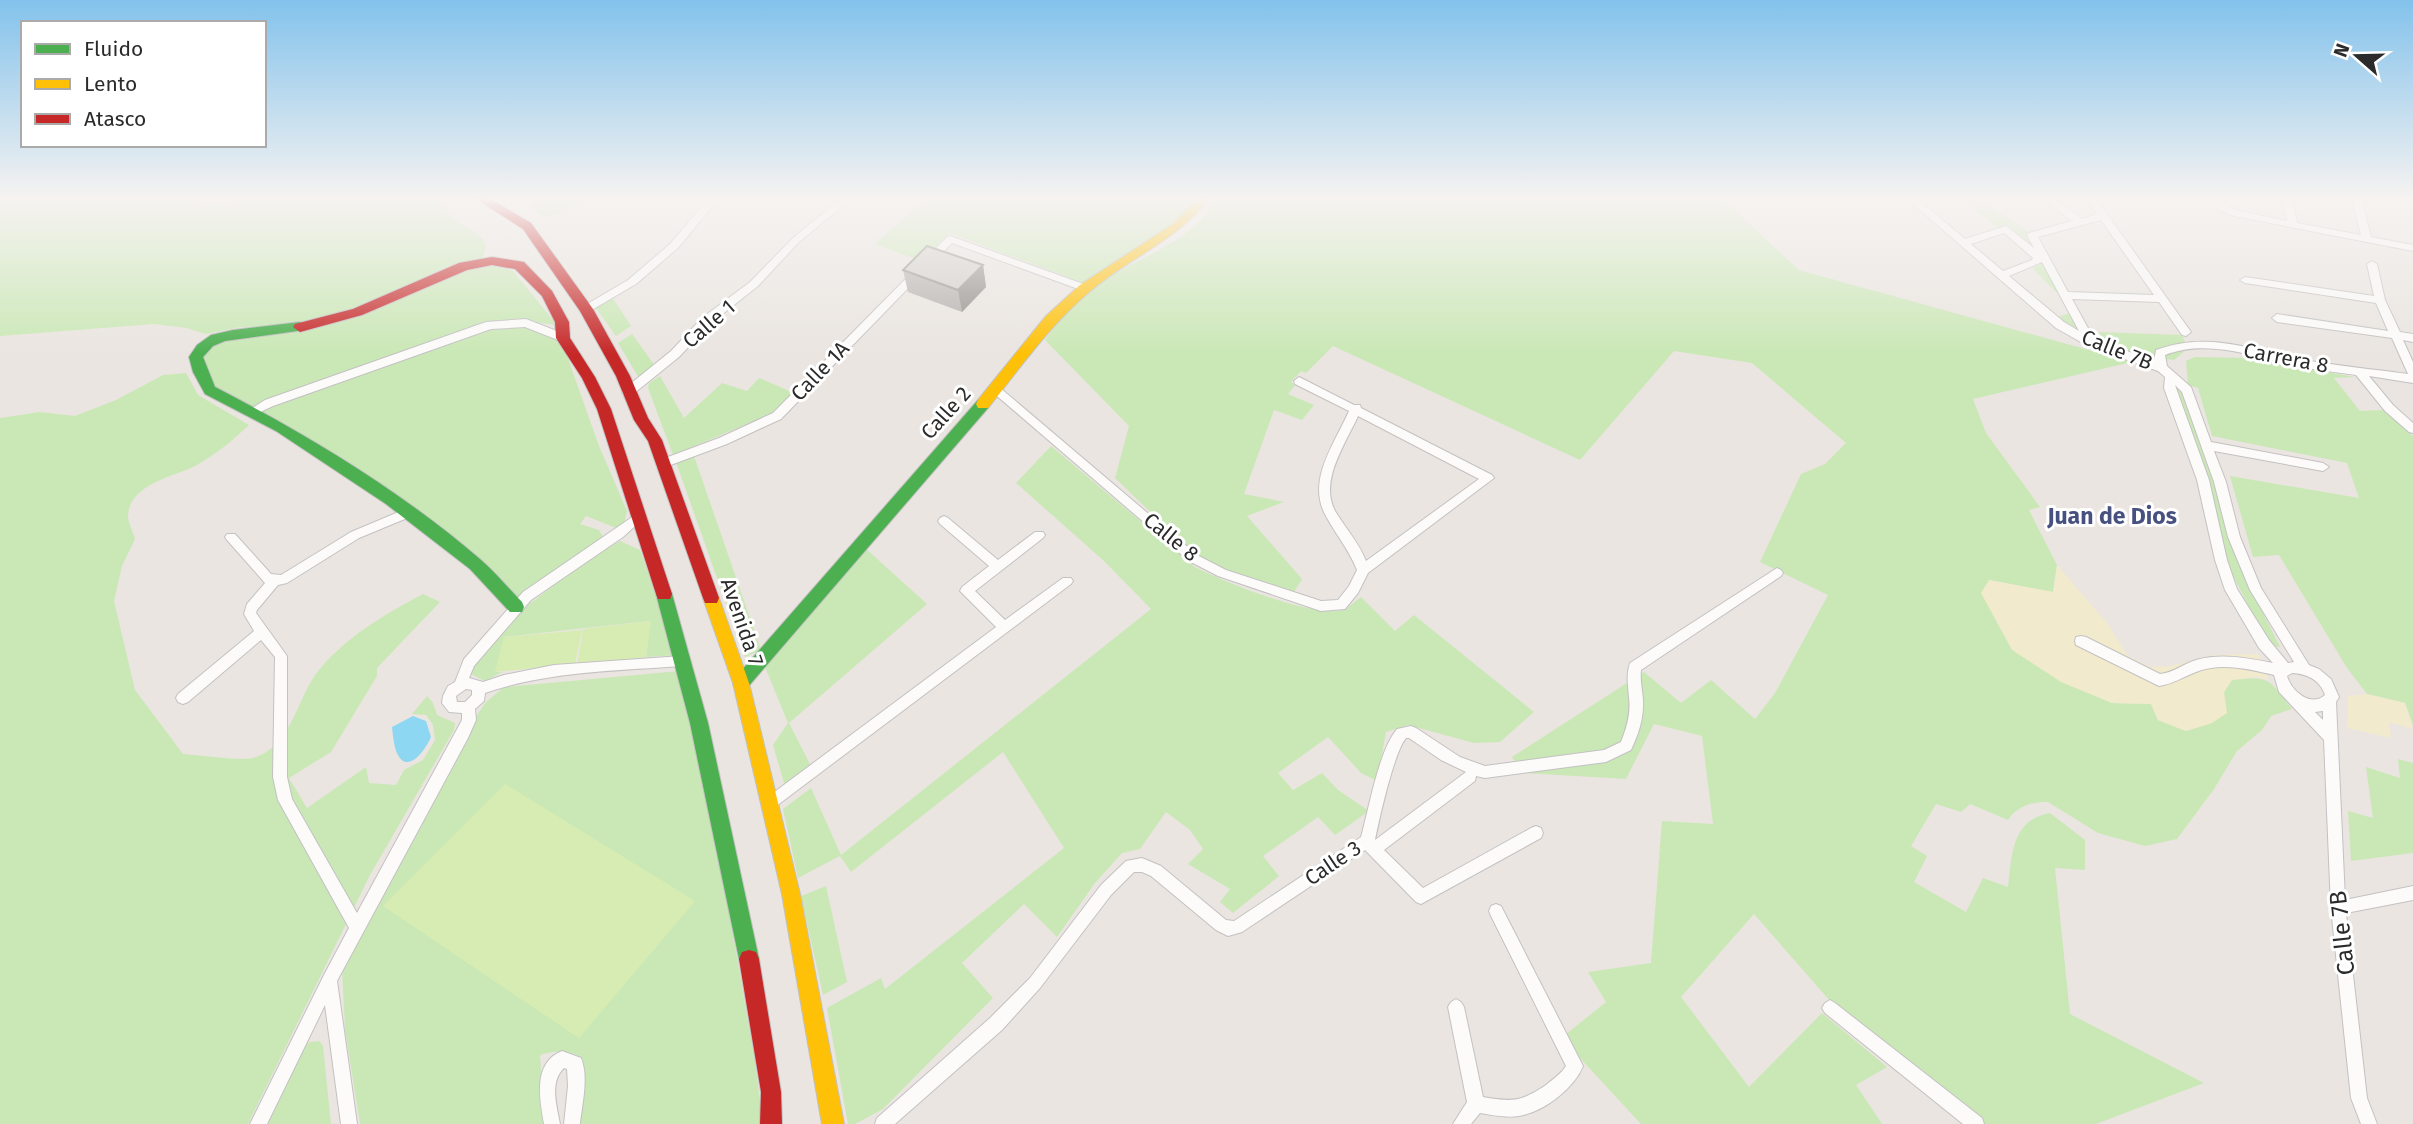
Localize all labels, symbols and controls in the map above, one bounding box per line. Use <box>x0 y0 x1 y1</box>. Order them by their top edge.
legend <box>21 21 266 147</box>
north arrow <box>2322 21 2392 91</box>
text: Fluido <box>84 36 143 62</box>
text: N <box>2329 40 2354 60</box>
text: Lento <box>84 71 137 97</box>
text: Atasco <box>84 106 146 132</box>
street label: Calle 1 <box>677 294 741 354</box>
street label: Calle 7B <box>2078 324 2156 376</box>
street label: Calle 1A <box>785 336 855 406</box>
street label: Carrera 8 <box>2241 337 2331 379</box>
street label: Calle 2 <box>915 381 977 445</box>
district label: Juan de Dios <box>2046 502 2177 530</box>
street label: Calle 8 <box>1138 507 1204 567</box>
street label: Avenida 7 <box>715 575 769 669</box>
street label: Calle 3 <box>1300 835 1366 891</box>
street label: Calle 7B <box>2324 889 2360 977</box>

